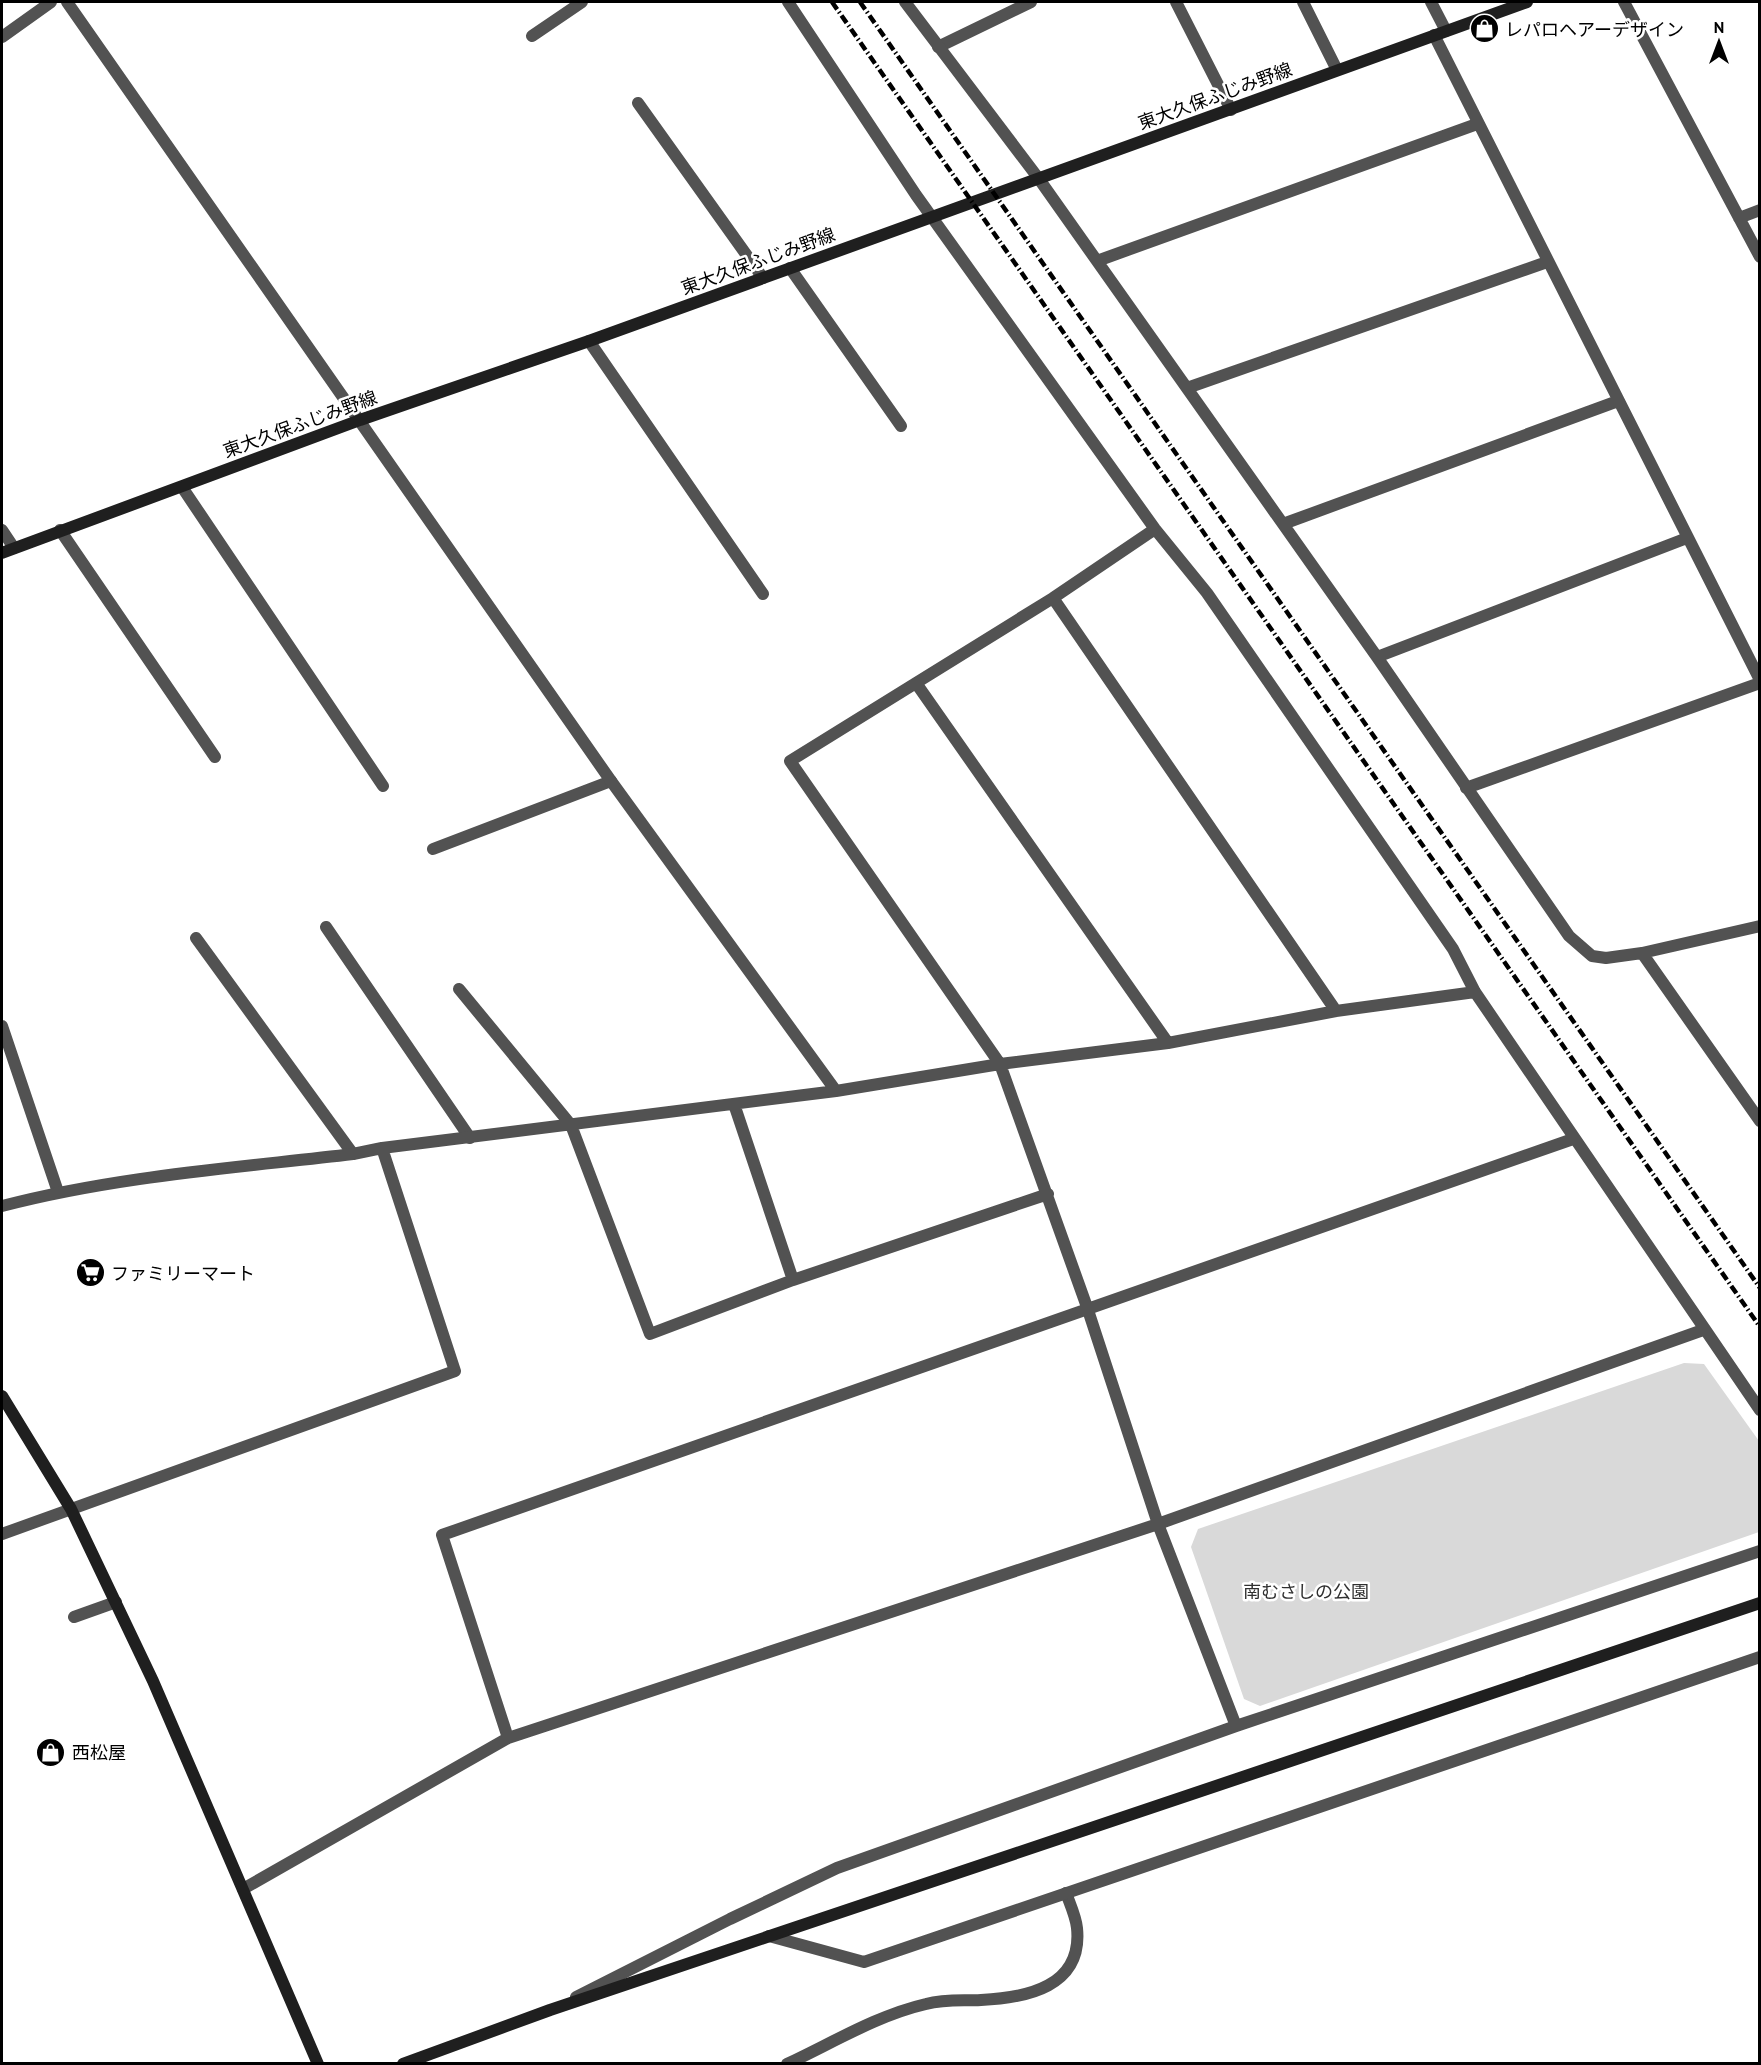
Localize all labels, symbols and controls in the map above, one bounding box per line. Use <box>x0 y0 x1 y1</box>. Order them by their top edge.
north arrow <box>1689 12 1749 72</box>
shop icon: レパロヘアーデザイン <box>1468 13 1500 45</box>
text: N <box>1714 17 1724 37</box>
place label: レパロヘアーデザイン <box>1505 18 1684 41</box>
street label: 東大久保ふじみ野線 <box>1135 57 1295 135</box>
street label: 東大久保ふじみ野線 <box>678 222 838 300</box>
street label: 東大久保ふじみ野線 <box>220 385 380 463</box>
supermarket icon: ファミリーマート <box>74 1257 106 1289</box>
place label: ファミリーマート <box>111 1262 255 1285</box>
park label: 南むさしの公園 <box>1243 1580 1369 1603</box>
shop icon: 西松屋 <box>35 1736 67 1768</box>
place label: 西松屋 <box>72 1741 126 1764</box>

